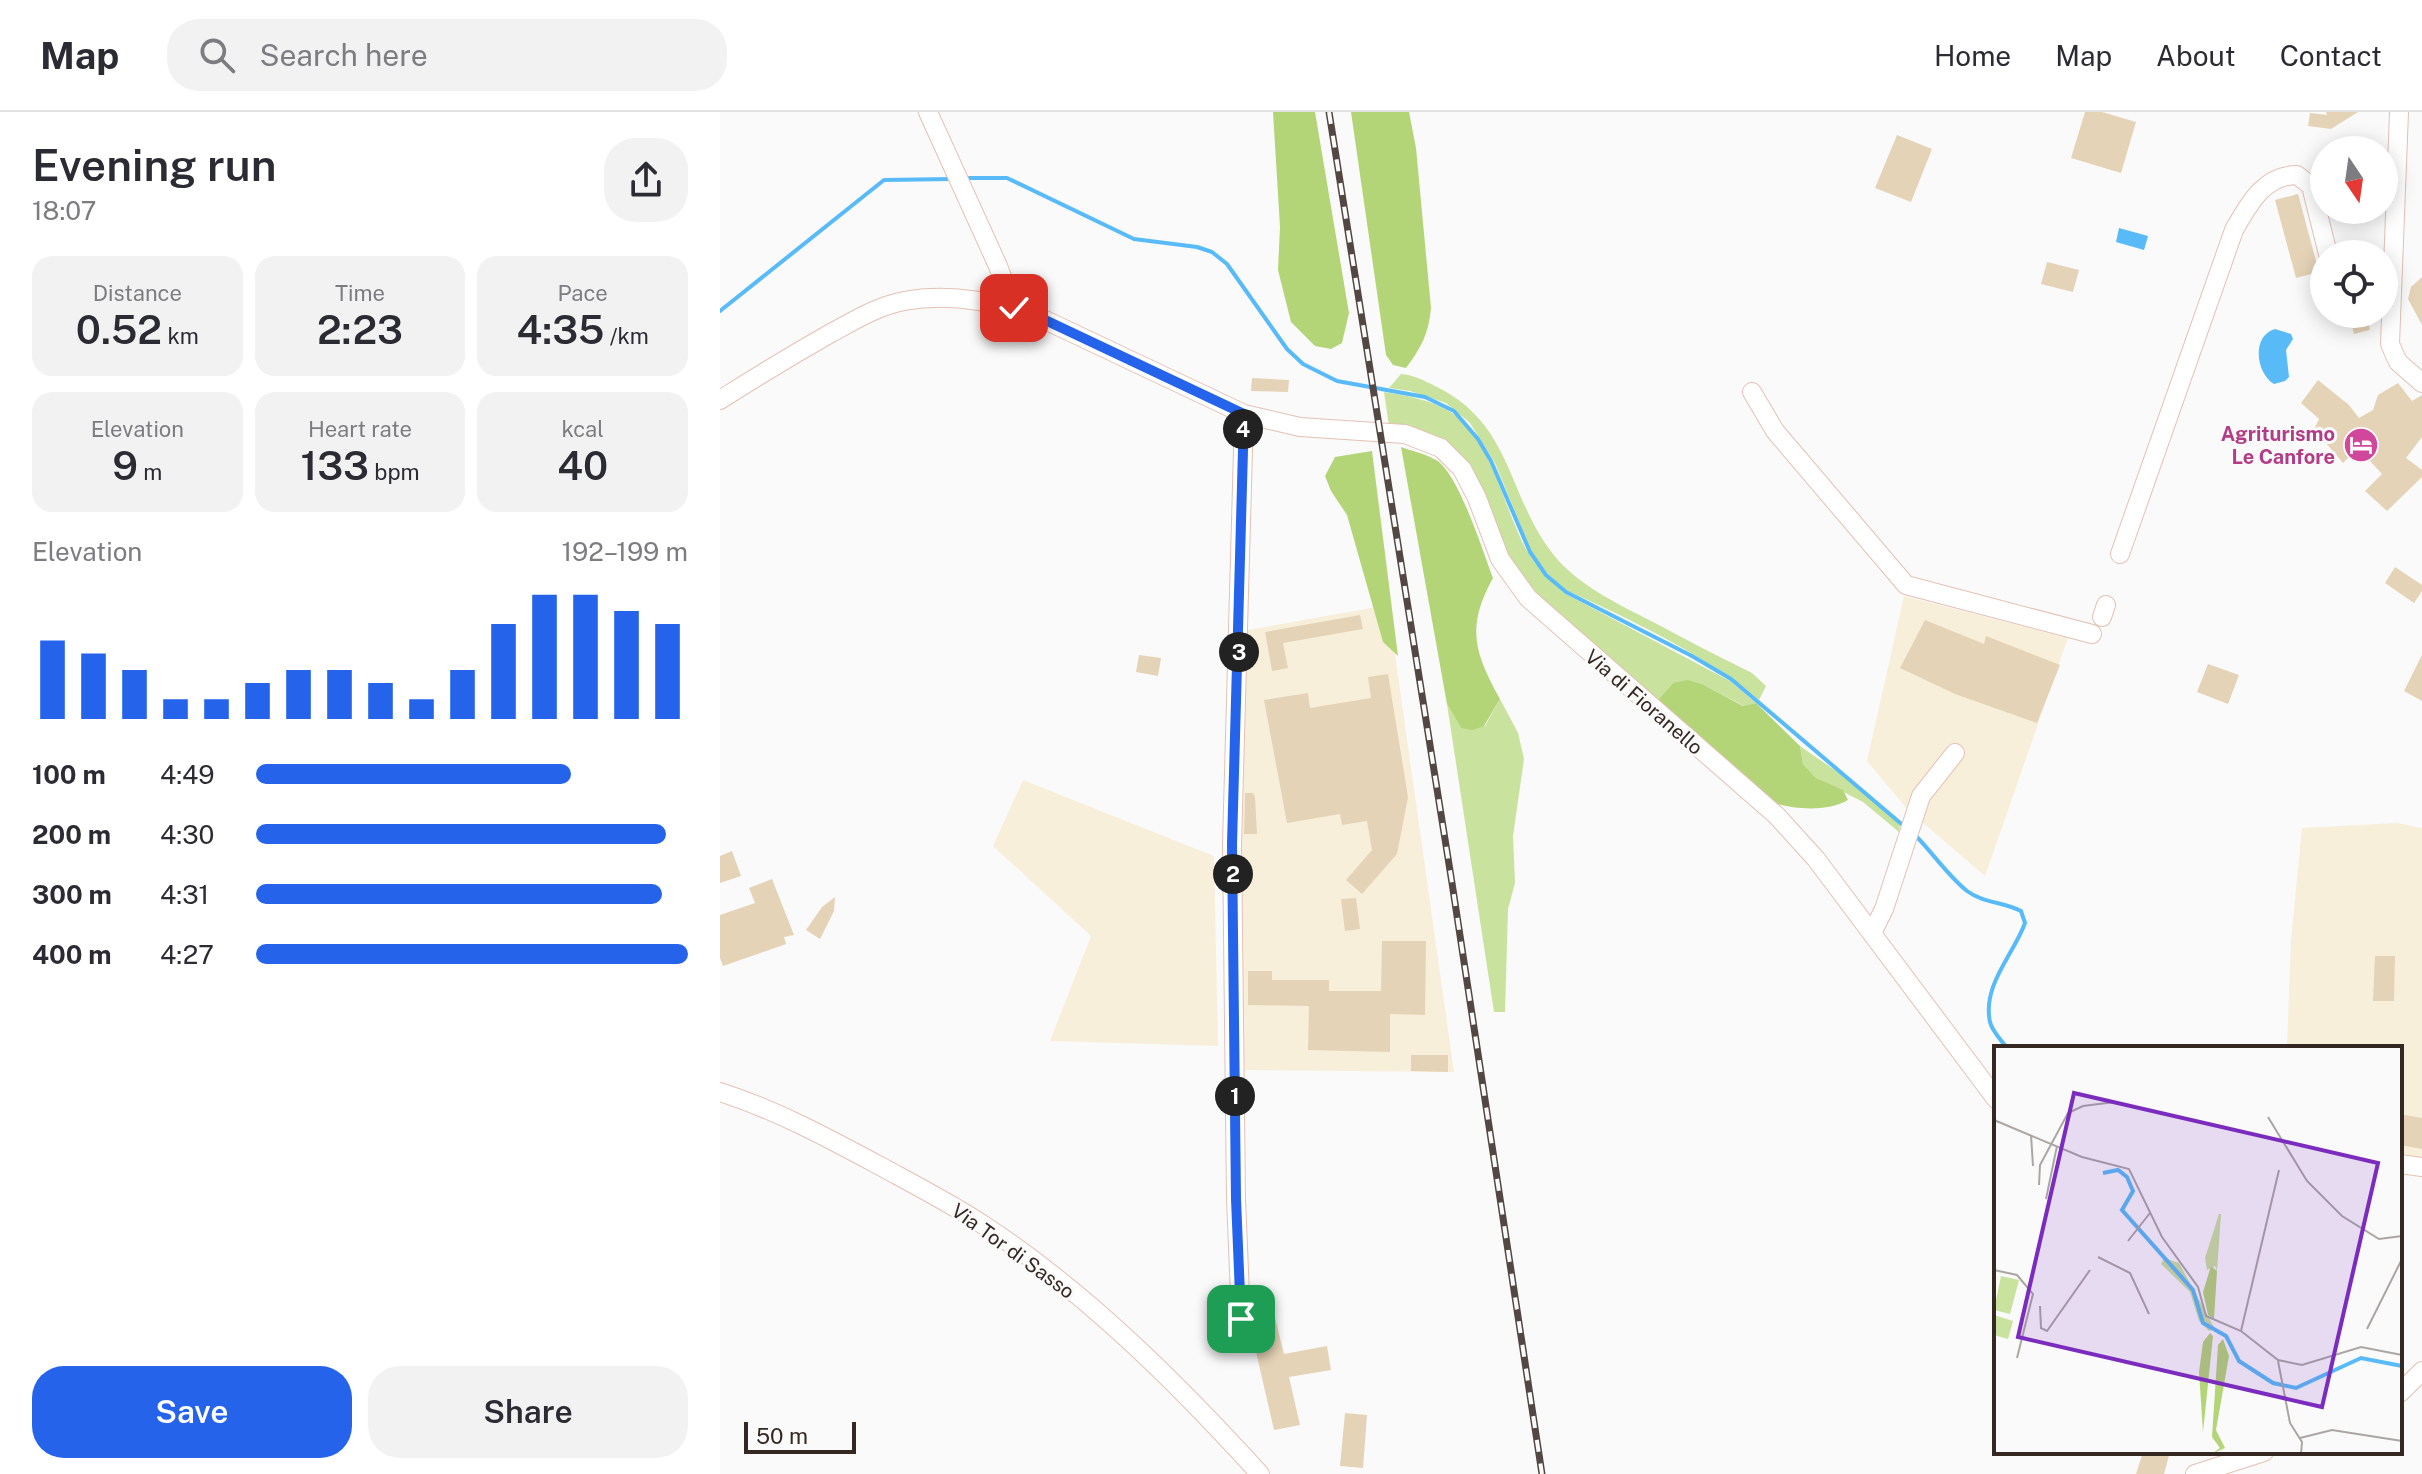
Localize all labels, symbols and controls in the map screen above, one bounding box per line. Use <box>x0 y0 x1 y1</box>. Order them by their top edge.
search box <box>167 19 727 91</box>
text: Map <box>40 33 119 78</box>
icon: search <box>195 33 239 77</box>
text: Search here <box>259 37 428 73</box>
text: Home <box>1934 39 2011 72</box>
text: Map <box>2055 39 2112 72</box>
text: About <box>2156 39 2236 72</box>
text: Contact <box>2280 39 2382 72</box>
north arrow <box>2310 136 2398 224</box>
map controls <box>2310 136 2398 328</box>
button: share <box>604 138 688 222</box>
text: Evening run <box>32 139 277 191</box>
text: 18:07 <box>32 195 96 226</box>
button: locate <box>2310 240 2398 328</box>
pin <box>980 274 1048 342</box>
text: Distance <box>93 280 182 306</box>
text: Time <box>335 280 385 306</box>
text: Pace <box>558 280 608 306</box>
icon: check <box>992 286 1036 330</box>
text: 0.52 <box>76 306 162 353</box>
text: 2:23 <box>317 306 403 353</box>
text: 4:35 <box>516 306 604 353</box>
text: km <box>162 323 199 349</box>
text: /km <box>604 323 649 349</box>
pin: 4 <box>1223 409 1263 449</box>
text: Elevation <box>91 416 184 442</box>
text: Heart rate <box>308 416 412 442</box>
text: kcal <box>561 416 604 442</box>
text: 4 <box>1236 416 1250 442</box>
place label: Agriturismo Le Canfore <box>2221 422 2335 469</box>
hotel icon: Agriturismo Le Canfore <box>2342 426 2380 464</box>
text: 9 <box>112 442 138 489</box>
text: 133 <box>300 442 369 489</box>
text: 40 <box>557 442 608 489</box>
text: m <box>138 459 162 485</box>
text: bpm <box>369 459 420 485</box>
text: Elevation <box>32 536 142 567</box>
text: 192–199 m <box>562 536 688 567</box>
pin: 3 <box>1219 632 1259 672</box>
text: 3 <box>1232 639 1246 665</box>
street label: Via di Fioranello <box>1580 644 1708 760</box>
text: 100 m <box>32 759 106 790</box>
text: 4:49 <box>160 759 215 790</box>
text: 200 m <box>32 819 111 850</box>
text: 4:30 <box>160 819 214 850</box>
pin: 2 <box>1213 854 1253 894</box>
text: 2 <box>1226 861 1240 887</box>
text: 300 m <box>32 879 112 910</box>
text: 4:31 <box>160 879 209 910</box>
text: 400 m <box>32 939 112 970</box>
text: 4:27 <box>160 939 214 970</box>
inset map <box>1994 1046 2402 1454</box>
pin: 1 <box>1215 1076 1255 1116</box>
text: 1 <box>1230 1083 1240 1109</box>
street label: Via Tor di Sasso <box>947 1198 1079 1304</box>
pin <box>1207 1285 1275 1353</box>
icon: arrive <box>1219 1297 1263 1341</box>
button: Save <box>32 1366 352 1458</box>
button: Share <box>368 1366 688 1458</box>
scale bar <box>744 1418 856 1454</box>
text: 50 m <box>756 1423 808 1449</box>

